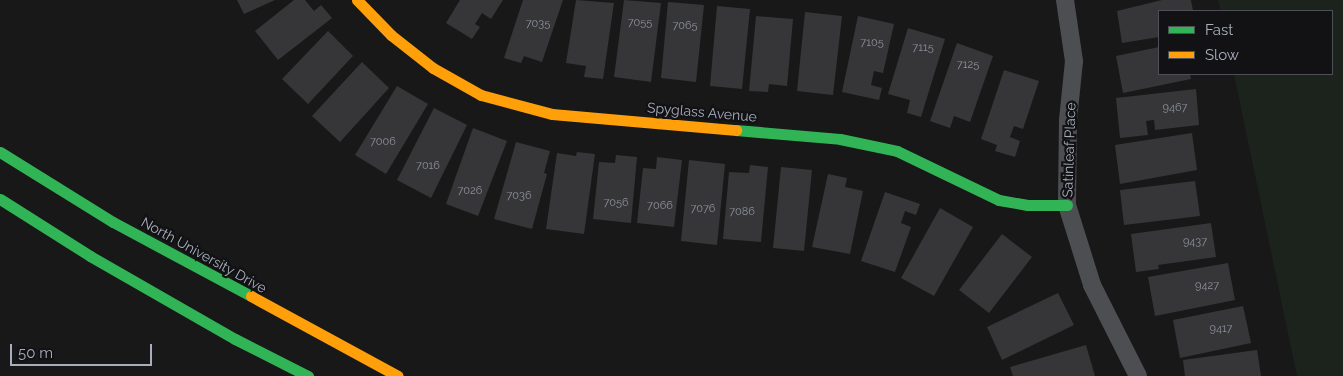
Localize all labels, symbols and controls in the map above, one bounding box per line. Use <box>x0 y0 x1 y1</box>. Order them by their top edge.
legend <box>1158 10 1333 75</box>
house number: 7055 <box>628 16 652 30</box>
house number: 7035 <box>526 17 550 31</box>
house number: 7065 <box>672 19 698 33</box>
text: Fast <box>1205 21 1233 39</box>
house number: 7105 <box>860 36 884 50</box>
house number: 7115 <box>912 41 934 55</box>
text: Slow <box>1205 46 1239 64</box>
house number: 7125 <box>957 58 979 72</box>
street label: Spyglass Avenue <box>646 99 758 125</box>
house number: 9467 <box>1163 101 1187 115</box>
street label: Satinleaf Place <box>1059 102 1079 198</box>
house number: 7006 <box>370 135 396 149</box>
house number: 7016 <box>416 159 440 173</box>
house number: 7026 <box>458 184 482 198</box>
house number: 7036 <box>506 189 532 203</box>
house number: 7056 <box>603 196 629 210</box>
house number: 7066 <box>647 199 673 213</box>
house number: 7076 <box>690 202 716 216</box>
house number: 7086 <box>729 205 755 219</box>
street label: North University Drive <box>138 213 270 297</box>
house number: 9437 <box>1183 235 1207 249</box>
house number: 9427 <box>1195 279 1219 293</box>
house number: 9417 <box>1210 322 1232 336</box>
scale bar <box>12 334 155 366</box>
text: 50 m <box>18 344 53 362</box>

